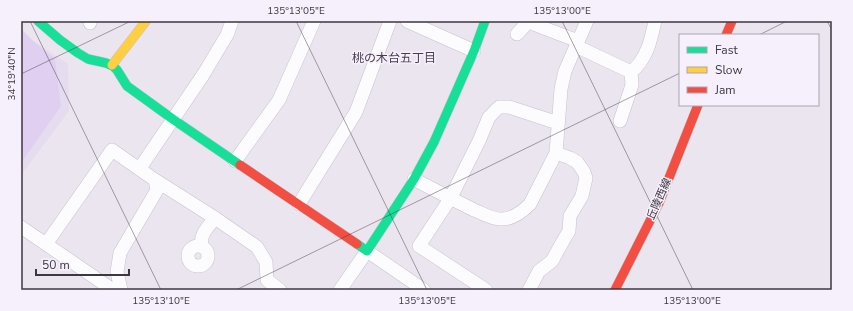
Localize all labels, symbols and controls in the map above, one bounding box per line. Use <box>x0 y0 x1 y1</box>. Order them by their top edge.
text: 135°13'05"E <box>267 4 325 18</box>
text: 135°13'00"E <box>533 4 591 18</box>
legend <box>679 34 819 106</box>
text: Fast <box>715 42 738 58</box>
text: 34°19'40"N <box>5 47 19 101</box>
district label: 桃の木台五丁目 <box>352 50 436 66</box>
text: Slow <box>715 62 743 78</box>
text: Jam <box>714 82 736 98</box>
street label: 丘陵西線 <box>643 176 675 222</box>
scale bar <box>36 251 129 277</box>
text: 50 m <box>42 257 70 273</box>
text: 135°13'10"E <box>132 294 190 308</box>
text: 135°13'05"E <box>398 294 456 308</box>
text: 135°13'00"E <box>663 294 721 308</box>

